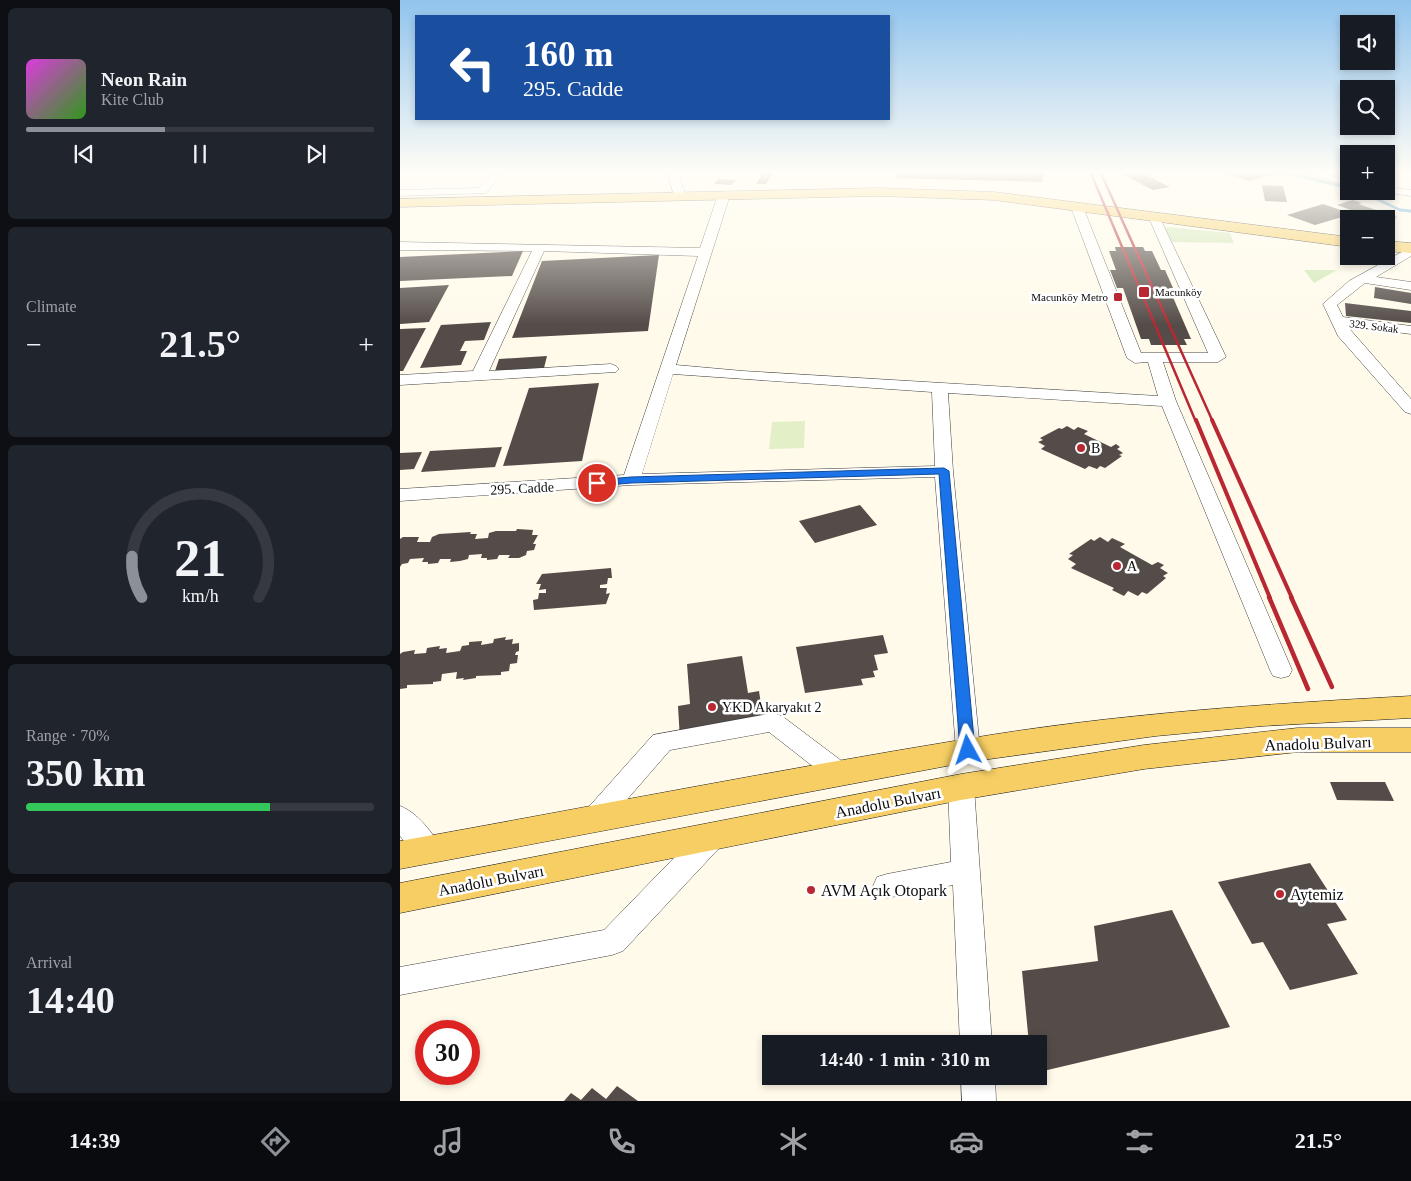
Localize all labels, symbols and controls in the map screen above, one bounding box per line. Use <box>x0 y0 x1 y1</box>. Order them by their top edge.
map controls <box>1340 15 1395 265</box>
button: sound <box>1340 15 1395 70</box>
icon: left <box>440 35 505 100</box>
text: 160 m <box>523 35 613 74</box>
text: Neon Rain <box>101 69 187 90</box>
text: 295. Cadde <box>523 76 623 101</box>
button: search <box>1340 80 1395 135</box>
text: Kite Club <box>101 91 164 108</box>
icon: previous <box>70 140 98 168</box>
icon: pause <box>186 140 214 168</box>
icon: next <box>302 140 330 168</box>
button: + <box>1340 145 1395 200</box>
button: − <box>1340 210 1395 265</box>
marker: Macunköy <box>1137 285 1151 299</box>
place label: Macunköy <box>1155 286 1203 298</box>
place label: Macunköy Metro <box>1031 291 1108 303</box>
marker: Macunköy Metro <box>1112 291 1124 303</box>
text: Climate <box>26 298 77 315</box>
street label: 329. Sokak <box>1349 317 1400 335</box>
text: 21.5° <box>159 323 241 365</box>
text: − <box>26 329 42 360</box>
text: + <box>358 329 374 360</box>
place label: B <box>1091 441 1100 456</box>
marker: B <box>1075 442 1087 454</box>
pin <box>576 462 618 504</box>
icon: arrive <box>583 469 611 497</box>
street label: 295. Cadde <box>490 479 554 498</box>
text: 21 <box>174 530 226 587</box>
place label: A <box>1127 559 1138 574</box>
marker: A <box>1111 560 1123 572</box>
text: km/h <box>182 586 218 606</box>
place label: YKD Akaryakıt 2 <box>722 700 822 715</box>
marker: YKD Akaryakıt 2 <box>706 701 718 713</box>
position arrow <box>941 723 993 775</box>
text: Range · 70% <box>26 727 110 744</box>
street label: Anadolu Bulvarı <box>1264 733 1372 754</box>
text: 350 km <box>26 752 145 794</box>
street label: Anadolu Bulvarı <box>834 784 943 821</box>
street label: Anadolu Bulvarı <box>437 862 546 899</box>
place label: AVM Açık Otopark <box>821 882 947 900</box>
marker: AVM Açık Otopark <box>805 884 817 896</box>
place label: Aytemiz <box>1290 886 1344 904</box>
marker: Aytemiz <box>1274 888 1286 900</box>
text: Arrival <box>26 954 72 971</box>
text: 14:40 <box>26 979 115 1021</box>
speed limit sign: 30 <box>415 1020 480 1085</box>
text: 14:40 · 1 min · 310 m <box>819 1049 990 1070</box>
icon: directions <box>258 1124 293 1159</box>
icon: music <box>431 1124 466 1159</box>
icon: phone <box>604 1124 639 1159</box>
icon: climate <box>776 1124 811 1159</box>
icon: car <box>949 1124 984 1159</box>
icon: filters <box>1122 1124 1157 1159</box>
text: 14:39 <box>69 1128 120 1153</box>
text: 21.5° <box>1295 1128 1342 1153</box>

